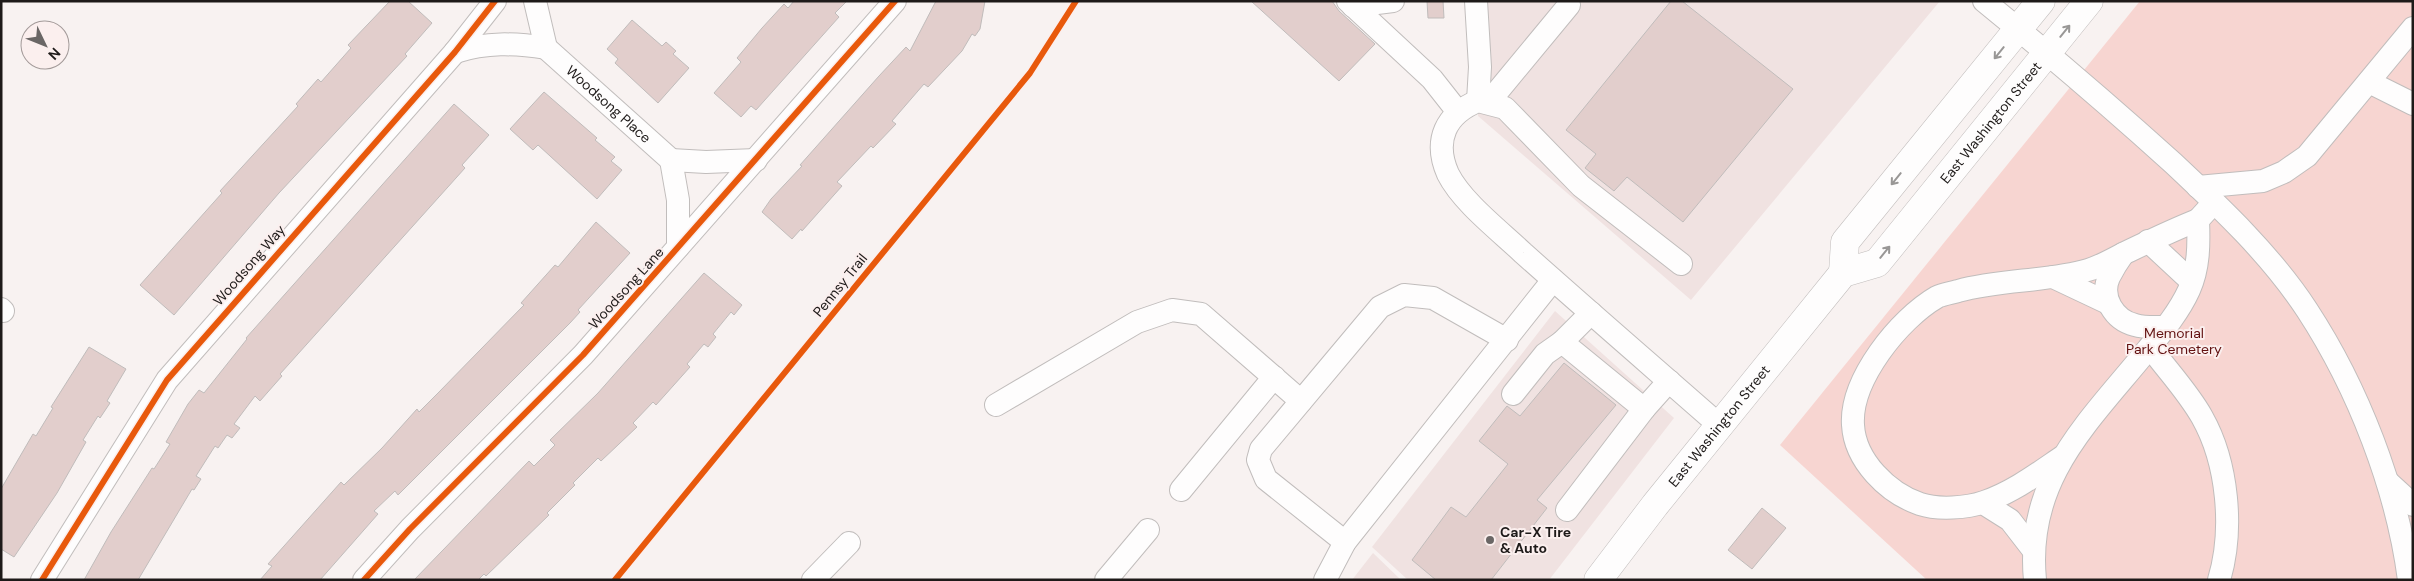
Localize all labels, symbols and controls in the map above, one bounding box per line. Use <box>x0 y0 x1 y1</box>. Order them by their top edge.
north arrow <box>20 20 70 70</box>
one-way arrow <box>2059 25 2070 38</box>
text: N <box>44 44 65 64</box>
one-way arrow <box>1994 46 2005 59</box>
street label: East Washington Street <box>1936 58 2045 187</box>
street label: Woodsong Place <box>562 61 655 147</box>
one-way arrow <box>1891 172 1902 185</box>
street label: Woodsong Way <box>209 221 289 309</box>
street label: Woodsong Lane <box>584 243 668 333</box>
one-way arrow <box>1880 246 1891 259</box>
street label: Pennsy Trail <box>809 250 871 320</box>
park label: Memorial Park Cemetery <box>2126 324 2222 358</box>
street label: East Washington Street <box>1664 361 1774 490</box>
place label: Car-X Tire & Auto <box>1500 523 1571 557</box>
marker: Car-X Tire & Auto <box>1484 534 1496 546</box>

